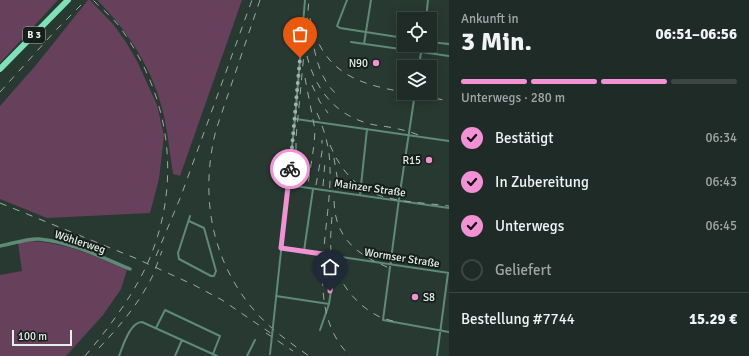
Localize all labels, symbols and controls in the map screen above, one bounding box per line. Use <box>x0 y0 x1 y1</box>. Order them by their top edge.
text: Ankunft in <box>461 11 519 27</box>
map controls <box>397 12 437 100</box>
button: locate <box>397 12 437 52</box>
pin <box>283 17 317 58</box>
icon: bag <box>289 23 311 45</box>
text: 06:51–06:56 <box>656 25 737 43</box>
text: 3 Min. <box>461 26 532 58</box>
road number: B 3 <box>23 27 45 43</box>
place label: N90 <box>349 57 368 70</box>
marker: N90 <box>371 58 381 68</box>
button: layers <box>397 60 437 100</box>
text: Unterwegs · 280 m <box>461 90 565 106</box>
icon: check <box>461 127 483 149</box>
text: Bestätigt <box>495 129 553 147</box>
text: 06:34 <box>705 130 737 146</box>
courier <box>270 149 310 189</box>
place label: R15 <box>403 154 421 167</box>
marker: R15 <box>424 155 434 165</box>
icon: bike <box>279 158 301 180</box>
icon: check <box>461 171 483 193</box>
text: In Zubereitung <box>495 173 589 191</box>
text: 06:43 <box>705 174 737 190</box>
street label: Mainzer Straße <box>333 177 407 199</box>
icon: check <box>461 215 483 237</box>
text: Unterwegs <box>495 217 564 235</box>
text: 06:45 <box>705 218 737 234</box>
street label: Wöhlerweg <box>53 228 107 256</box>
street label: Wormser Straße <box>363 246 441 270</box>
pin <box>313 250 347 291</box>
icon: home <box>319 256 341 278</box>
text: Geliefert <box>495 261 552 279</box>
place label: S8 <box>423 291 435 304</box>
marker: S8 <box>410 292 420 302</box>
text: Bestellung #7744 <box>461 310 575 328</box>
text: 15.29 € <box>689 310 737 328</box>
scale bar <box>12 328 72 347</box>
text: 100 m <box>18 330 47 343</box>

